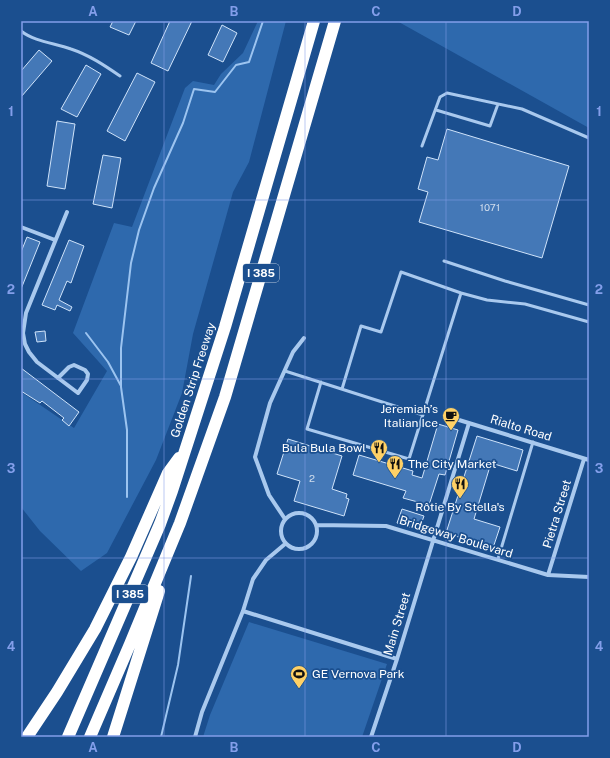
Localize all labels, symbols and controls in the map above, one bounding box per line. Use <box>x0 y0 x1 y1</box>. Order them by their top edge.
text: A <box>88 4 98 19</box>
text: B <box>230 4 239 19</box>
text: C <box>371 4 381 19</box>
text: D <box>512 4 522 19</box>
text: 1 <box>8 104 14 119</box>
text: 1 <box>596 104 602 119</box>
house number: 1071 <box>480 201 500 213</box>
road number: I 385 <box>243 264 279 282</box>
text: 2 <box>7 282 15 297</box>
text: 2 <box>595 282 603 297</box>
street label: Golden Strip Freeway <box>168 320 218 439</box>
place label: Jeremiah’s Italian Ice <box>380 402 438 430</box>
cafe icon: Jeremiah’s Italian Ice <box>441 406 461 431</box>
street label: Rialto Road <box>489 412 553 444</box>
restaurant icon: Bula Bula Bowl <box>369 438 389 463</box>
place label: Bula Bula Bowl <box>282 441 366 455</box>
restaurant icon: The City Market <box>385 454 405 479</box>
place label: The City Market <box>408 457 497 471</box>
text: 3 <box>7 461 16 476</box>
text: 3 <box>595 461 604 476</box>
house number: 2 <box>309 472 315 484</box>
restaurant icon: Rôtie By Stella's <box>450 474 470 499</box>
street label: Pietra Street <box>540 478 574 550</box>
place label: Rôtie By Stella's <box>415 500 505 514</box>
street label: Bridgeway Boulevard <box>398 513 514 561</box>
road number: I 385 <box>112 585 148 603</box>
street label: Main Street <box>381 590 413 657</box>
text: 4 <box>7 639 16 654</box>
text: 4 <box>595 639 604 654</box>
sports icon: GE Vernova Park <box>289 664 309 689</box>
place label: GE Vernova Park <box>312 667 405 681</box>
text: A <box>88 740 98 755</box>
text: B <box>230 740 239 755</box>
text: C <box>371 740 381 755</box>
text: D <box>512 740 522 755</box>

